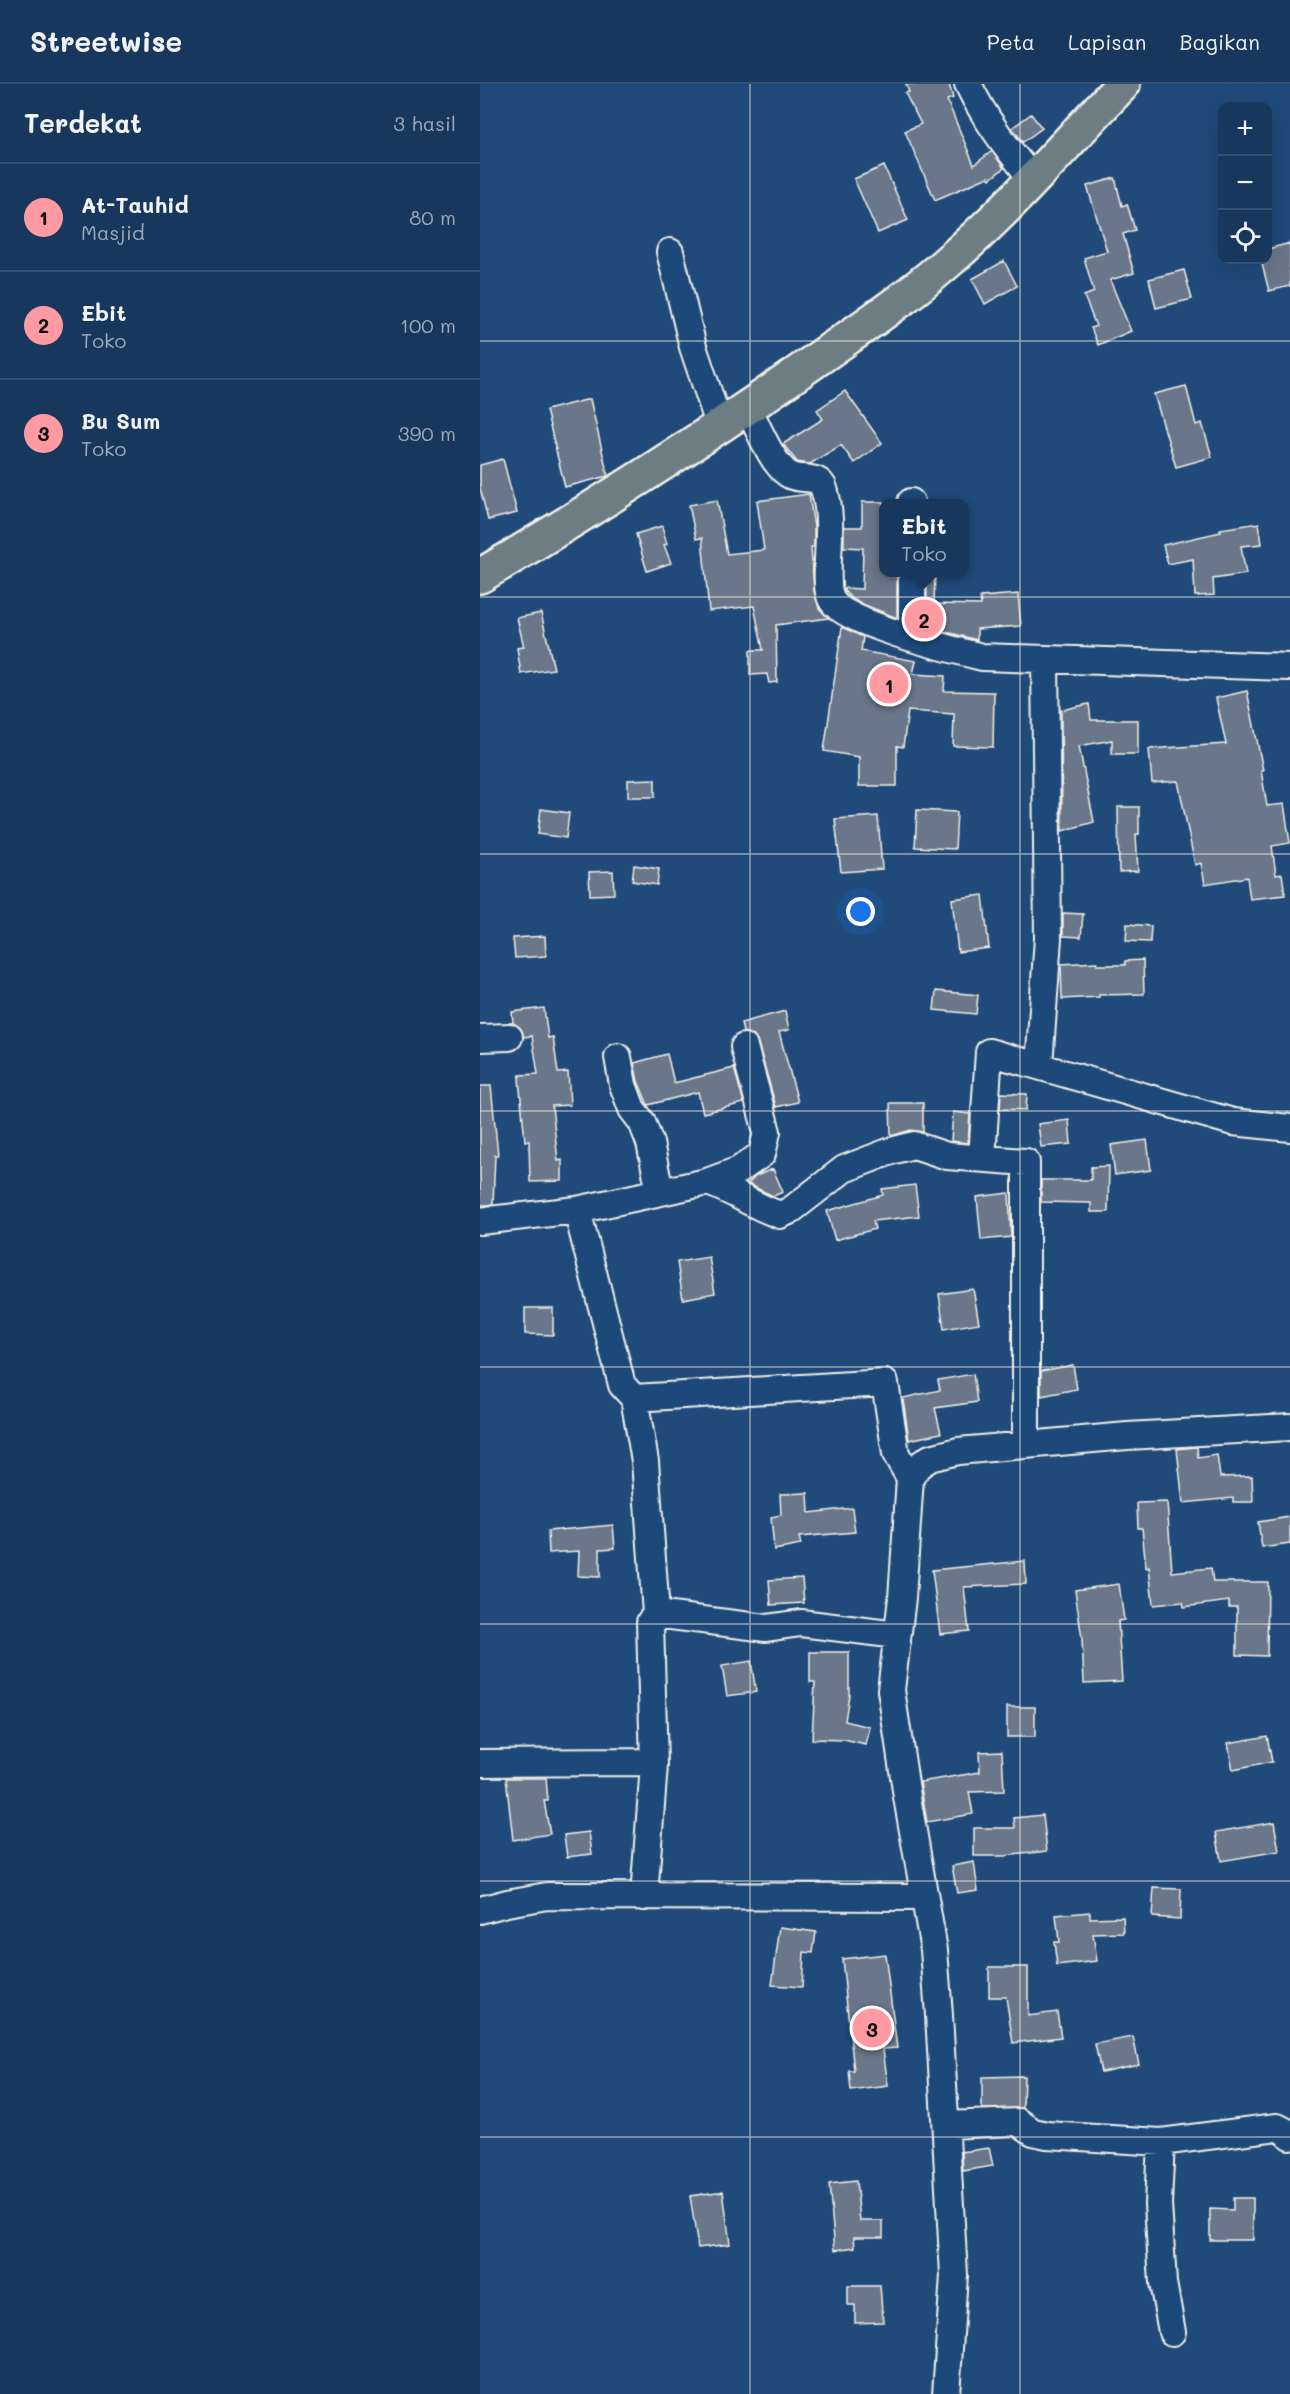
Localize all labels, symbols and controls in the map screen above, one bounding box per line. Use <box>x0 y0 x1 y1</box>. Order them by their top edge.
text: Streetwise <box>30 23 182 59</box>
text: Peta <box>987 28 1035 55</box>
text: Lapisan <box>1068 28 1146 55</box>
text: Bagikan <box>1179 28 1260 55</box>
map controls <box>1218 102 1272 264</box>
button: + <box>1218 102 1272 156</box>
text: Terdekat <box>24 106 142 140</box>
text: 3 hasil <box>393 110 456 136</box>
button: − <box>1218 156 1272 210</box>
text: At-Tauhid <box>81 190 189 219</box>
text: 1 <box>39 204 48 230</box>
text: 80 m <box>409 204 456 230</box>
button: locate <box>1218 210 1272 264</box>
text: Masjid <box>81 219 145 245</box>
text: Ebit <box>81 298 126 327</box>
text: 2 <box>38 312 49 338</box>
text: 100 m <box>400 312 456 338</box>
text: Toko <box>81 327 126 353</box>
text: Bu Sum <box>81 406 160 435</box>
text: 3 <box>38 420 50 446</box>
text: 390 m <box>398 420 456 446</box>
text: Toko <box>81 435 126 461</box>
popup <box>879 499 969 577</box>
text: Ebit <box>901 511 947 540</box>
text: Toko <box>901 540 947 566</box>
pin: 2 <box>904 596 944 642</box>
pin: 1 <box>870 662 908 706</box>
your location <box>846 897 875 926</box>
pin: 3 <box>852 2006 892 2050</box>

